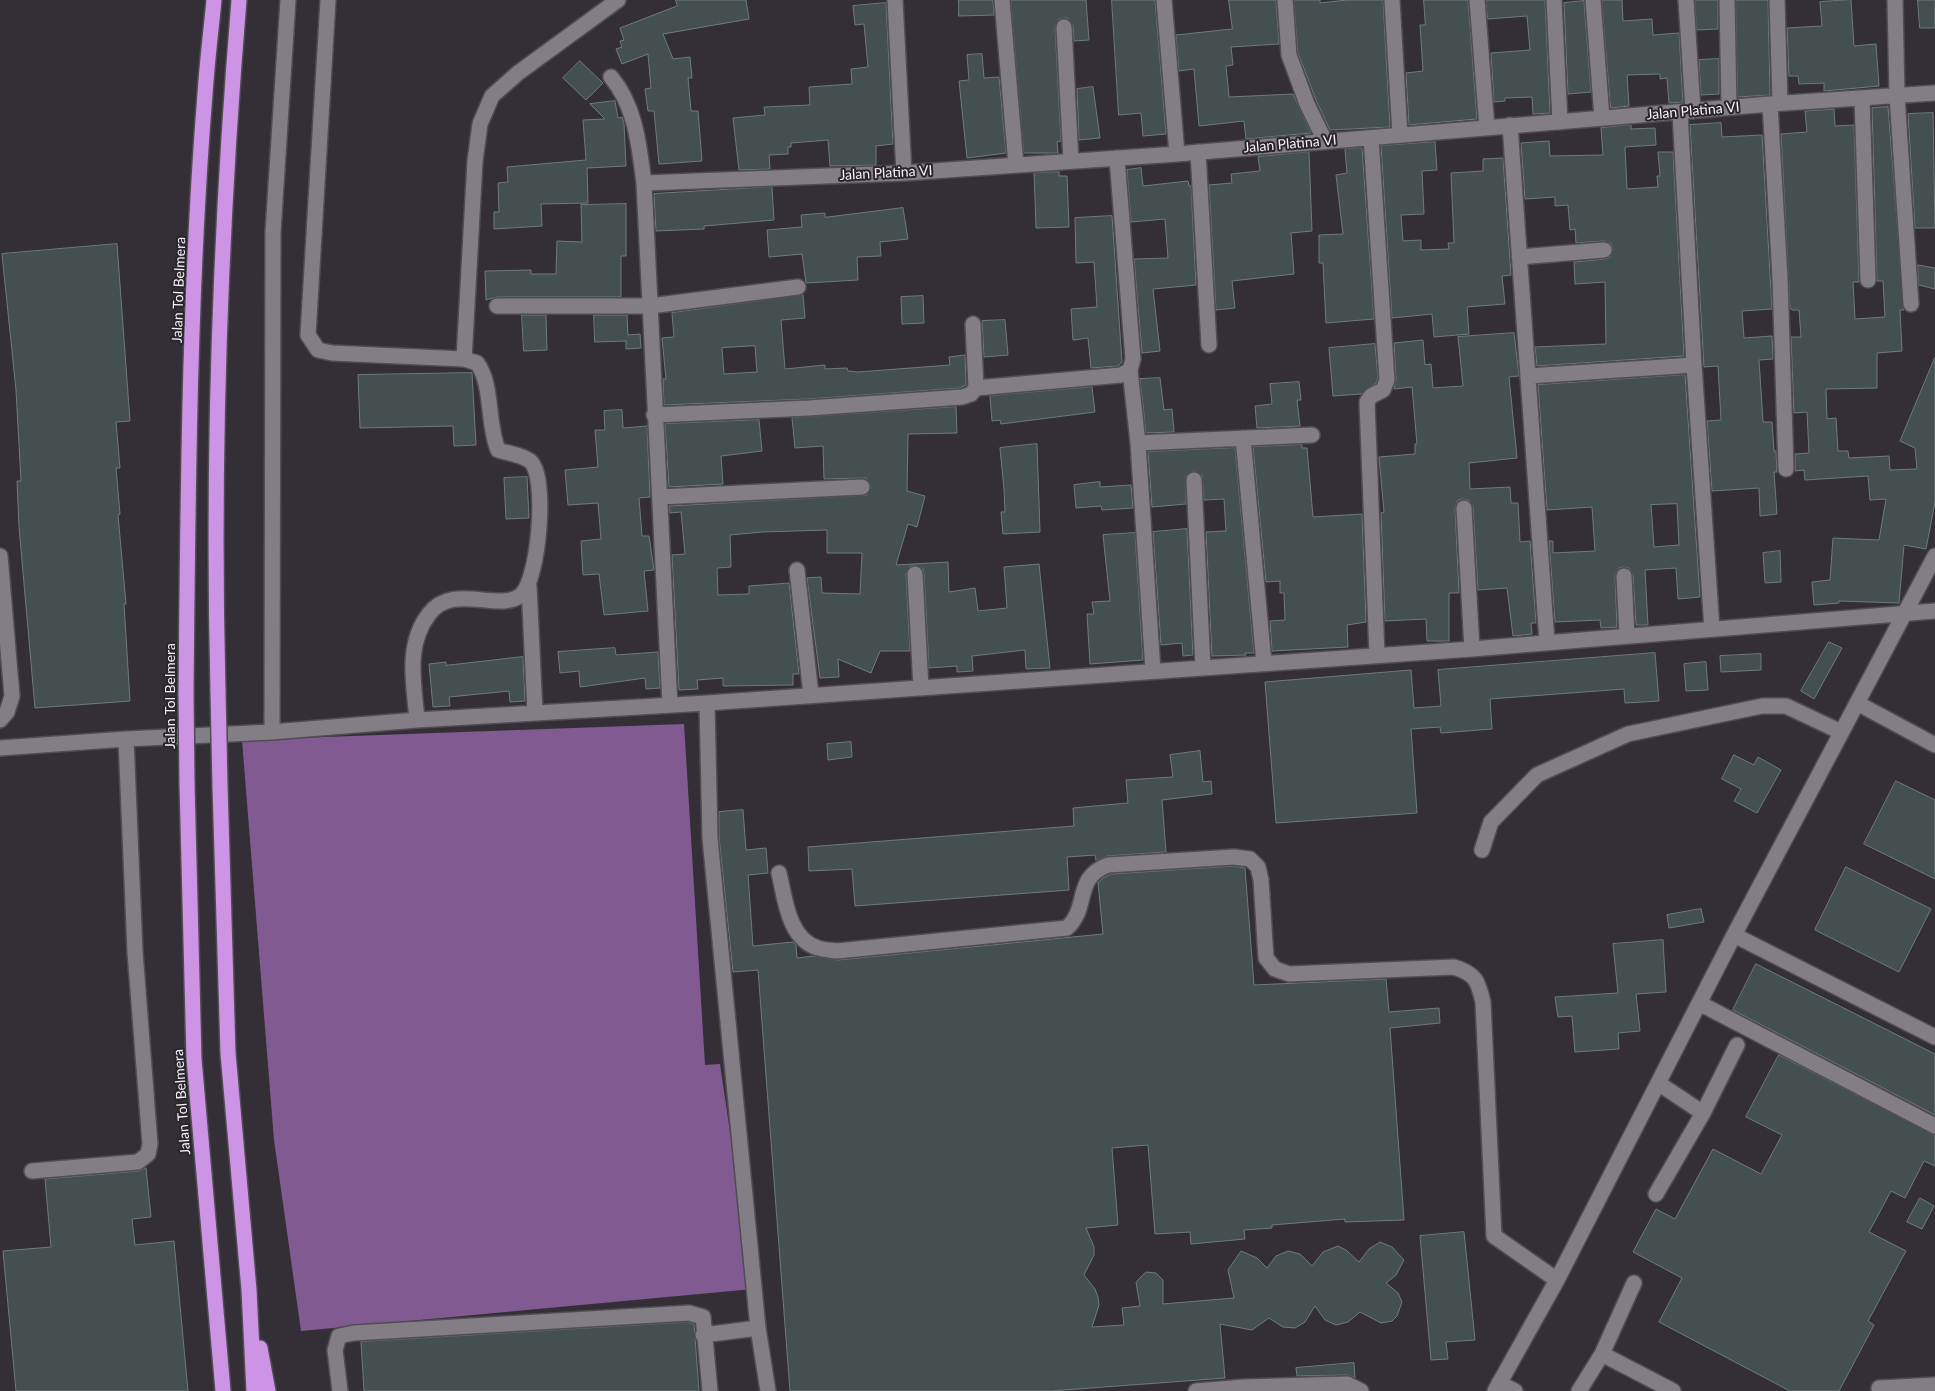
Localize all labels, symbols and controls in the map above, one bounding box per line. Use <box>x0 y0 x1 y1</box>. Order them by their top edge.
street label: Jalan Platina VI <box>1646 99 1740 123</box>
street label: Jalan Platina VI <box>1243 132 1337 156</box>
street label: Jalan Platina VI <box>839 162 933 184</box>
street label: Jalan Tol Belmera <box>169 237 189 343</box>
street label: Jalan Tol Belmera <box>162 643 178 749</box>
street label: Jalan Tol Belmera <box>170 1048 194 1156</box>

